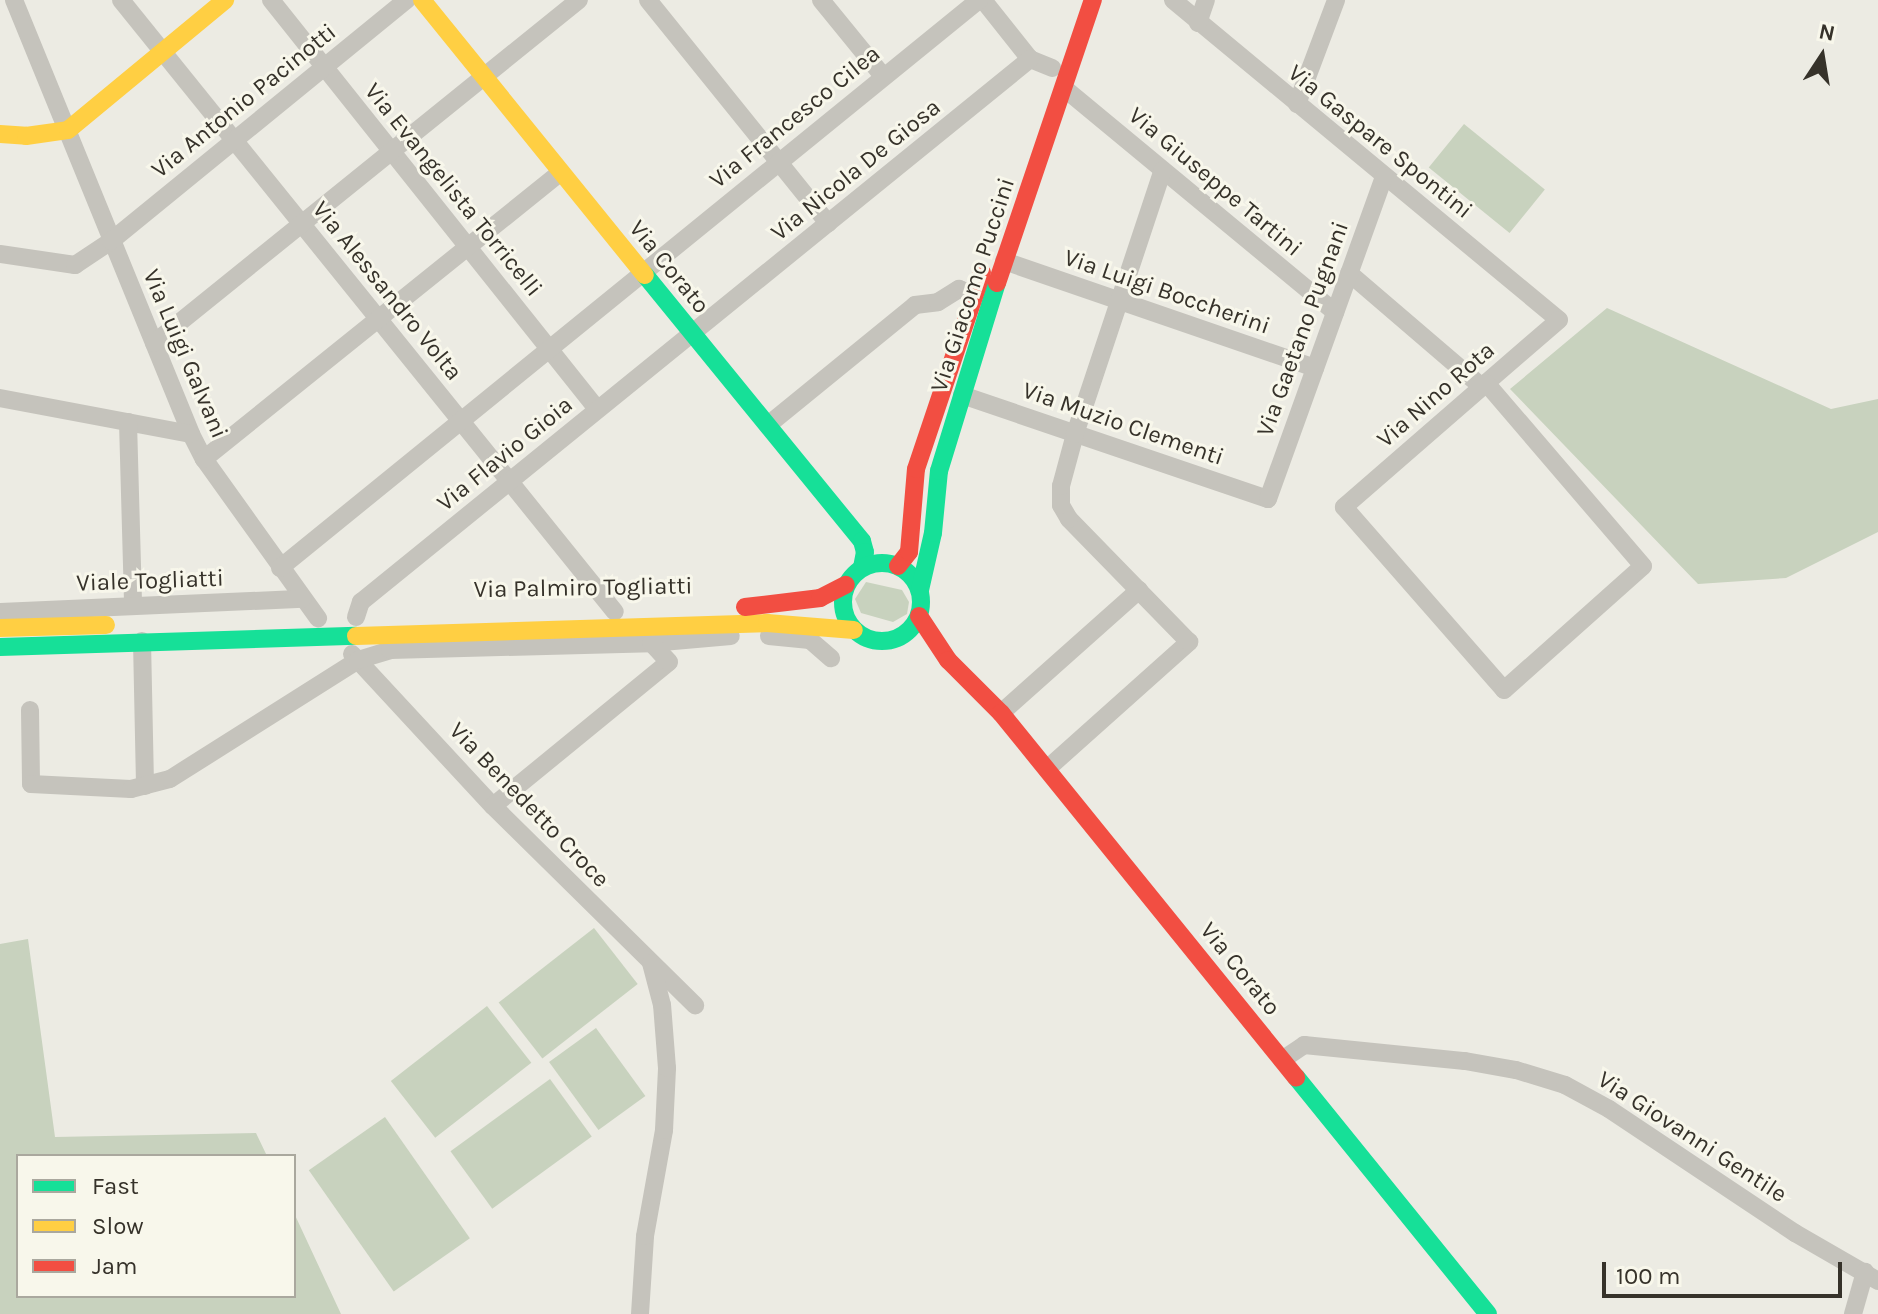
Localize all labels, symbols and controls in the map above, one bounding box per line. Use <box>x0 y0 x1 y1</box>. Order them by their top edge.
north arrow <box>1782 16 1862 96</box>
street label: Via Antonio Pacinotti <box>146 18 342 184</box>
text: N <box>1817 18 1837 47</box>
street label: Via Francesco Cilea <box>704 39 886 195</box>
street label: Via Gaspare Spontini <box>1282 59 1478 225</box>
street label: Via Evangelista Torricelli <box>358 78 548 302</box>
street label: Via Nicola De Giosa <box>765 93 947 247</box>
street label: Via Giuseppe Tartini <box>1122 101 1308 263</box>
street label: Via Giacomo Puccini <box>925 174 1021 396</box>
street label: Via Alessandro Volta <box>306 196 468 386</box>
street label: Via Corato <box>623 215 715 319</box>
street label: Via Gaetano Pugnani <box>1251 218 1355 440</box>
street label: Via Luigi Boccherini <box>1060 243 1274 341</box>
street label: Via Luigi Galvani <box>136 265 234 443</box>
street label: Via Nino Rota <box>1371 336 1501 454</box>
street label: Via Muzio Clementi <box>1019 376 1227 472</box>
street label: Via Flavio Gioia <box>431 391 579 517</box>
street label: Viale Togliatti <box>76 564 224 598</box>
street label: Via Palmiro Togliatti <box>473 572 693 604</box>
street label: Via Benedetto Croce <box>443 717 615 893</box>
street label: Via Corato <box>1194 917 1286 1021</box>
street label: Via Giovanni Gentile <box>1592 1065 1792 1209</box>
legend <box>16 1154 296 1298</box>
text: Fast <box>92 1172 139 1200</box>
text: Slow <box>92 1212 144 1240</box>
scale bar <box>1606 1246 1846 1296</box>
text: Jam <box>92 1252 137 1280</box>
text: 100 m <box>1616 1262 1681 1290</box>

